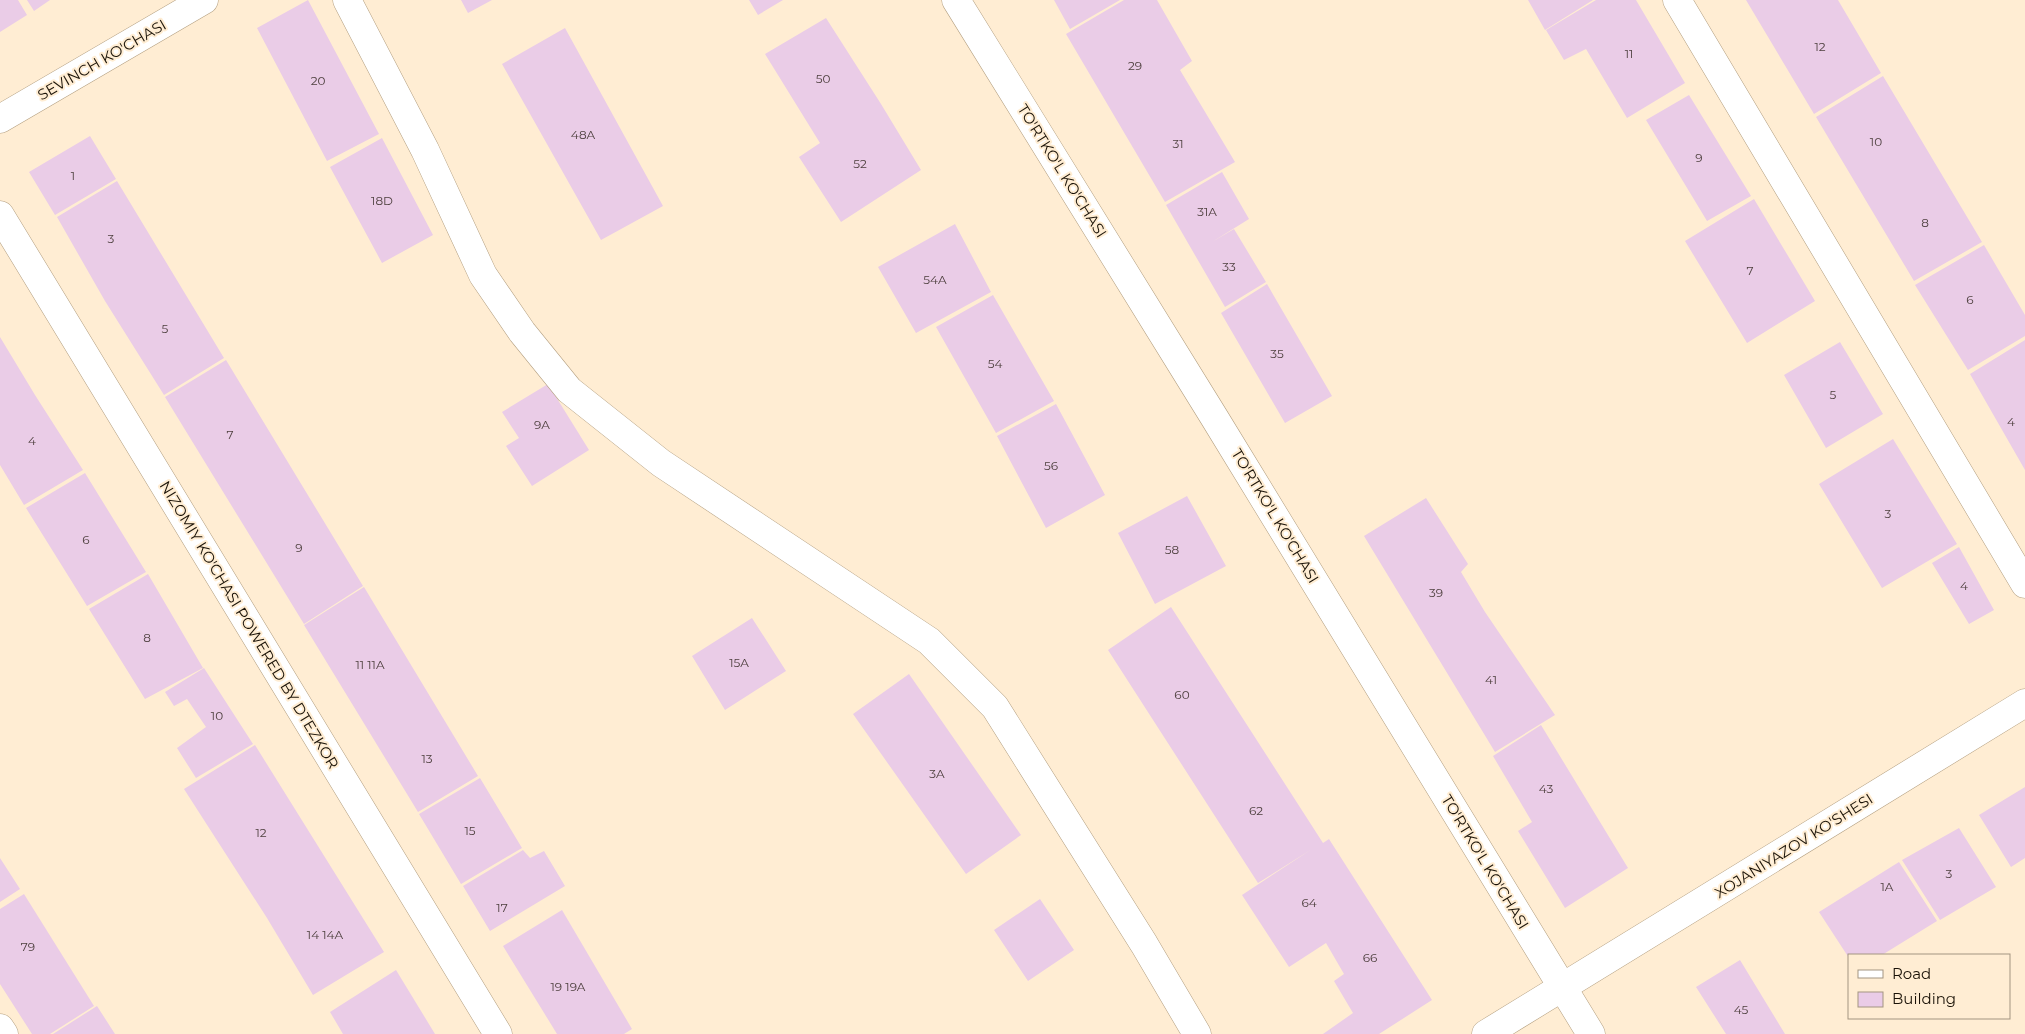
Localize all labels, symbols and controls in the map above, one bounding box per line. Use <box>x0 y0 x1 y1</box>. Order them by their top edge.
street label: SEVINCH KO'CHASI <box>34 15 169 104</box>
house number: 12 <box>1814 39 1826 54</box>
house number: 11 <box>1625 46 1633 61</box>
house number: 29 <box>1128 58 1142 73</box>
house number: 50 <box>816 71 830 86</box>
house number: 20 <box>311 73 325 88</box>
street label: TO'RTKO'L KO'CHASI <box>1014 100 1111 241</box>
house number: 48A <box>571 127 596 142</box>
house number: 10 <box>1870 134 1882 149</box>
house number: 31 <box>1172 136 1184 151</box>
house number: 9 <box>1695 150 1703 165</box>
house number: 52 <box>853 156 867 171</box>
house number: 1 <box>71 168 75 183</box>
house number: 18D <box>371 193 393 208</box>
house number: 31A <box>1197 204 1217 219</box>
house number: 8 <box>1921 215 1929 230</box>
house number: 3 <box>108 231 115 246</box>
house number: 33 <box>1222 259 1236 274</box>
house number: 7 <box>1746 263 1754 278</box>
house number: 54A <box>923 272 947 287</box>
house number: 6 <box>1966 292 1974 307</box>
house number: 5 <box>162 321 169 336</box>
house number: 35 <box>1270 346 1284 361</box>
house number: 54 <box>988 356 1002 371</box>
house number: 5 <box>1830 387 1837 402</box>
house number: 4 <box>2007 414 2015 429</box>
house number: 9A <box>534 417 550 432</box>
house number: 7 <box>226 427 234 442</box>
house number: 4 <box>28 433 36 448</box>
street label: TO'RTKO'L KO'CHASI <box>1228 445 1323 587</box>
house number: 56 <box>1044 458 1058 473</box>
street label: NIZOMIY KO'CHASI POWERED BY DTEZKOR <box>156 477 343 772</box>
house number: 3 <box>1885 506 1892 521</box>
house number: 6 <box>82 532 90 547</box>
house number: 9 <box>295 540 303 555</box>
house number: 58 <box>1165 542 1180 557</box>
house number: 4 <box>1960 578 1968 593</box>
house number: 39 <box>1429 585 1443 600</box>
house number: 8 <box>143 630 151 645</box>
house number: 15A <box>729 655 749 670</box>
house number: 11 11A <box>355 657 385 672</box>
house number: 41 <box>1485 672 1497 687</box>
house number: 60 <box>1174 687 1190 702</box>
house number: 10 <box>211 708 223 723</box>
house number: 13 <box>421 751 433 766</box>
house number: 3A <box>929 766 945 781</box>
house number: 43 <box>1539 781 1553 796</box>
street label: XOJANIYAZOV KO'SHESI <box>1711 789 1876 902</box>
street label: TO'RTKO'L KO'CHASI <box>1438 791 1533 933</box>
house number: 62 <box>1249 803 1263 818</box>
house number: 15 <box>464 823 476 838</box>
house number: 12 <box>255 825 267 840</box>
house number: 3 <box>1946 866 1953 881</box>
house number: 1A <box>1881 879 1894 894</box>
house number: 64 <box>1301 895 1317 910</box>
house number: 17 <box>496 900 508 915</box>
house number: 14 14A <box>307 927 344 942</box>
house number: 79 <box>21 939 35 954</box>
house number: 66 <box>1363 950 1377 965</box>
legend <box>1848 954 2010 1019</box>
text: Road <box>1892 964 1931 983</box>
house number: 19 19A <box>551 979 586 994</box>
text: Building <box>1892 989 1956 1008</box>
house number: 45 <box>1734 1002 1749 1017</box>

